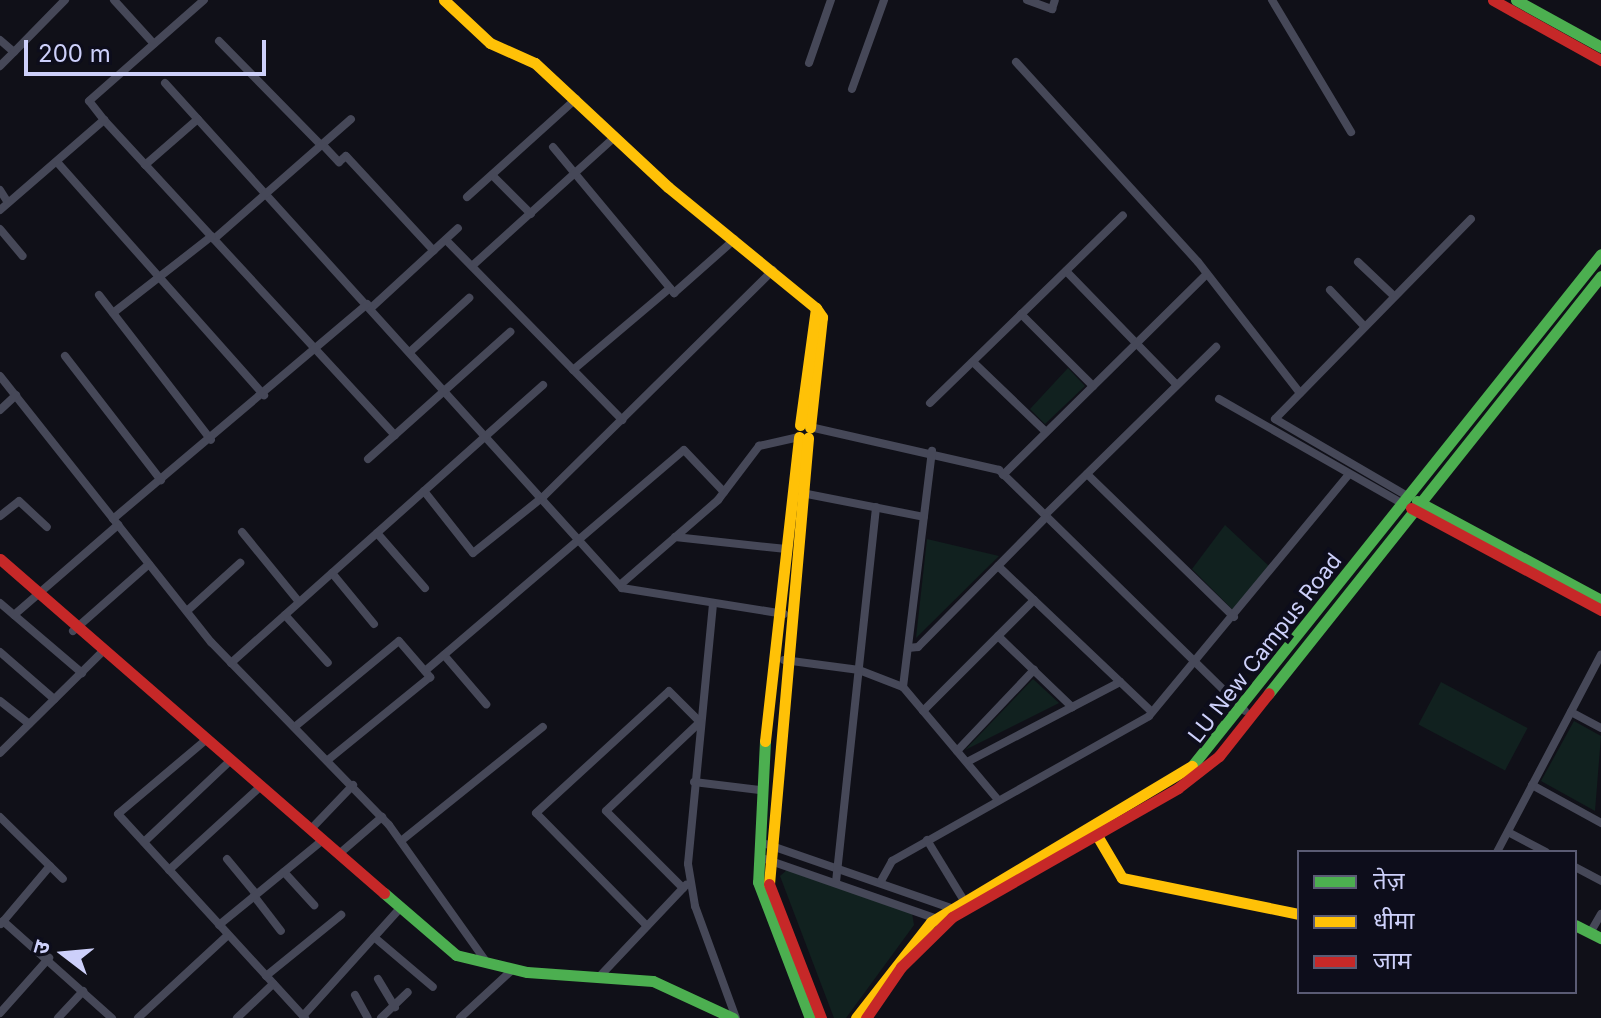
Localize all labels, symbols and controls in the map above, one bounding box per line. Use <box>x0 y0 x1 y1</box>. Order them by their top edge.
scale bar <box>28 24 270 74</box>
text: 200 m <box>38 39 111 68</box>
street label: LU New Campus Road <box>1183 548 1347 748</box>
legend <box>1297 850 1577 994</box>
text: तेज़ <box>1373 866 1405 895</box>
text: धीमा <box>1373 906 1415 935</box>
north arrow <box>24 914 104 994</box>
text: उ <box>27 938 55 957</box>
text: जाम <box>1373 946 1411 975</box>

